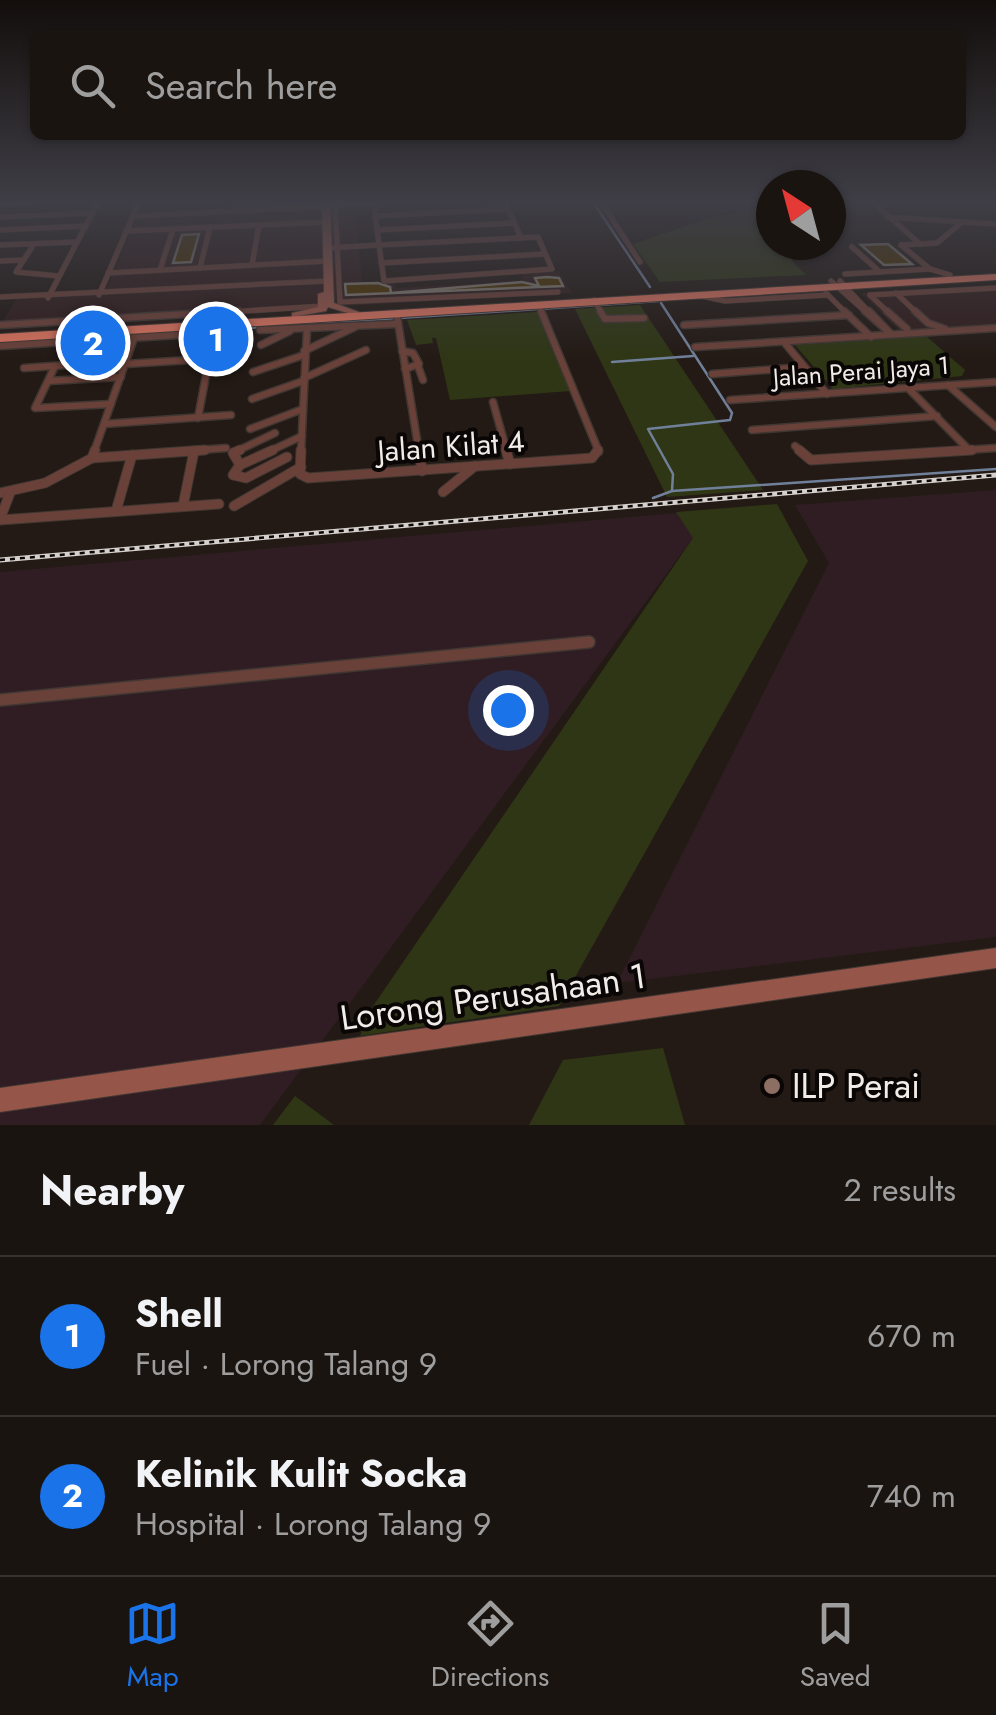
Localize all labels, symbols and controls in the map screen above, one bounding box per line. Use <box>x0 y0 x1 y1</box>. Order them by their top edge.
search box <box>30 30 966 140</box>
icon: search <box>65 58 120 113</box>
text: Search here <box>145 58 337 113</box>
north arrow <box>756 170 846 260</box>
pin: 1 <box>184 302 248 376</box>
pin: 2 <box>61 306 126 380</box>
street label: Jalan Perai Jaya 1 <box>769 347 950 395</box>
street label: Jalan Kilat 4 <box>372 419 526 473</box>
your location <box>483 685 534 736</box>
street label: Lorong Perusahaan 1 <box>337 951 649 1043</box>
place label: ILP Perai <box>792 1061 920 1111</box>
marker: ILP Perai <box>761 1075 783 1097</box>
text: Nearby <box>40 1160 184 1221</box>
text: 2 results <box>844 1167 956 1213</box>
text: Shell <box>135 1286 223 1341</box>
text: 1 <box>64 1313 81 1359</box>
text: 670 m <box>867 1313 956 1359</box>
text: Fuel · Lorong Talang 9 <box>135 1341 437 1387</box>
text: Kelinik Kulit Socka <box>135 1446 467 1501</box>
text: 2 <box>62 1473 83 1519</box>
text: 740 m <box>867 1473 956 1519</box>
text: Hospital · Lorong Talang 9 <box>135 1501 491 1547</box>
tab: Map <box>125 1596 180 1697</box>
tab: Directions <box>431 1596 549 1697</box>
tab: Saved <box>800 1596 871 1697</box>

